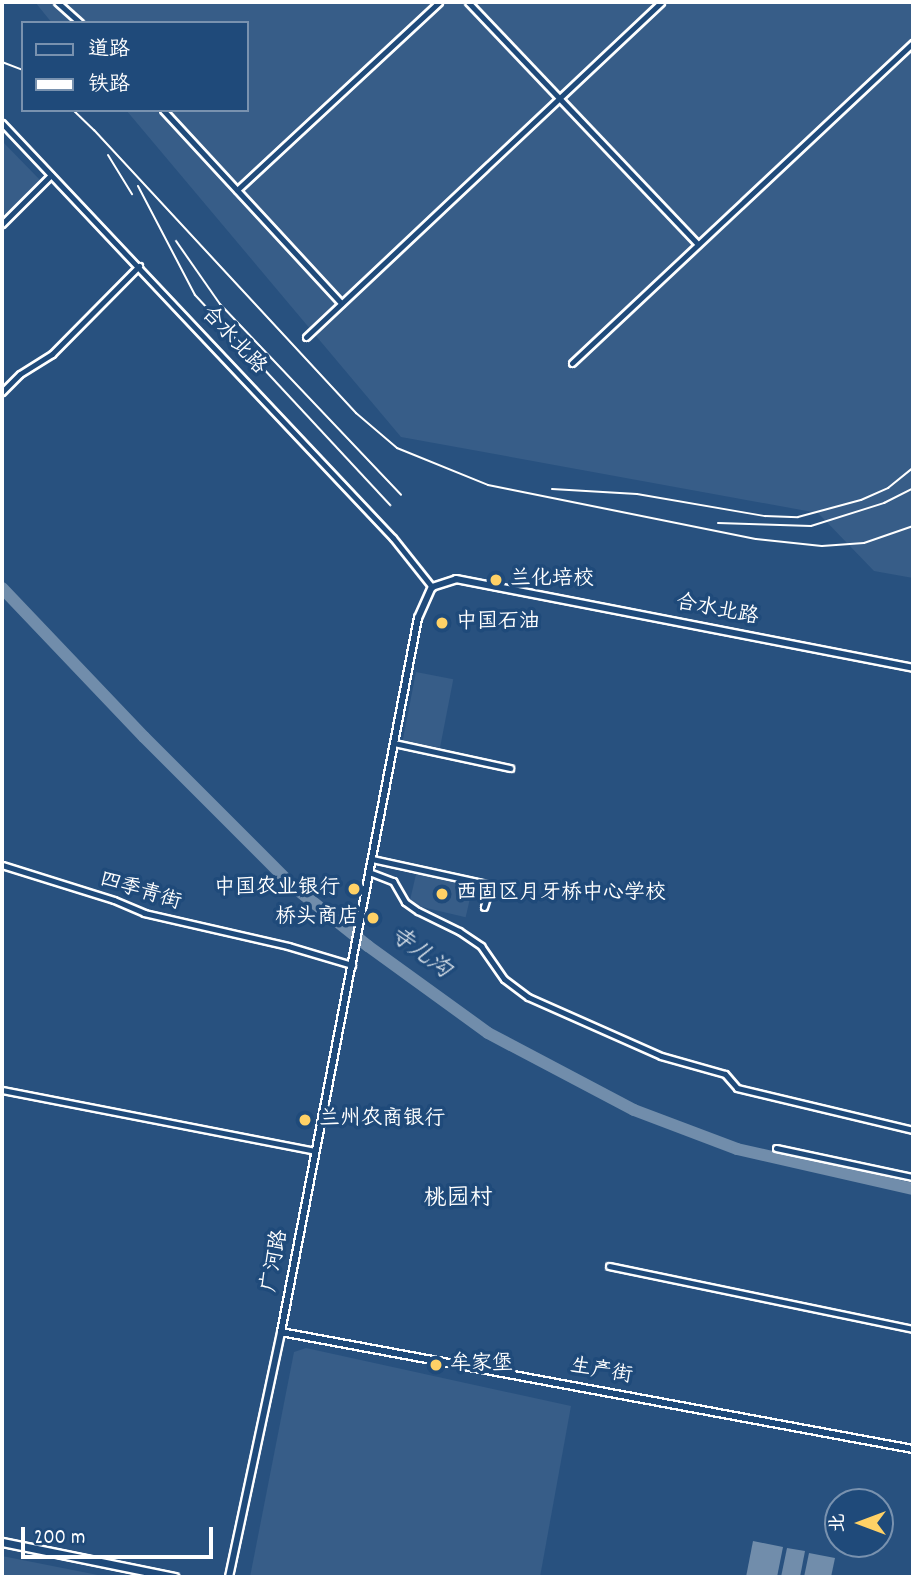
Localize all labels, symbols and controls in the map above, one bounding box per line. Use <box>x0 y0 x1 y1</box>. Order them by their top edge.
legend <box>21 21 248 112</box>
text: 道路 <box>88 36 130 66</box>
text: 铁路 <box>88 71 130 101</box>
street label: 合水北路 <box>195 302 271 380</box>
place label: 兰化培校 <box>510 567 594 593</box>
marker: 兰化培校 <box>488 572 504 588</box>
street label: 合水北路 <box>673 591 761 631</box>
place label: 中国石油 <box>456 610 540 636</box>
marker: 中国石油 <box>434 615 450 631</box>
street label: 四季青街 <box>96 868 184 916</box>
place label: 中国农业银行 <box>214 876 340 902</box>
marker: 中国农业银行 <box>346 881 362 897</box>
place label: 西固区月牙桥中心学校 <box>456 881 666 907</box>
marker: 西固区月牙桥中心学校 <box>434 886 450 902</box>
place label: 桥头商店 <box>275 905 359 931</box>
marker: 桥头商店 <box>365 910 381 926</box>
water label: 寺儿沟 <box>383 922 455 986</box>
place label: 兰州农商银行 <box>319 1107 445 1133</box>
marker: 兰州农商银行 <box>297 1112 313 1128</box>
district label: 桃园村 <box>424 1186 492 1214</box>
street label: 广河路 <box>258 1228 294 1294</box>
place label: 牟家堡 <box>450 1352 513 1378</box>
street label: 生产街 <box>568 1354 634 1390</box>
marker: 牟家堡 <box>428 1357 444 1373</box>
north arrow <box>824 1488 894 1558</box>
scale bar <box>24 1512 217 1556</box>
text: 北 <box>826 1514 853 1533</box>
text: 200 m <box>34 1524 85 1554</box>

